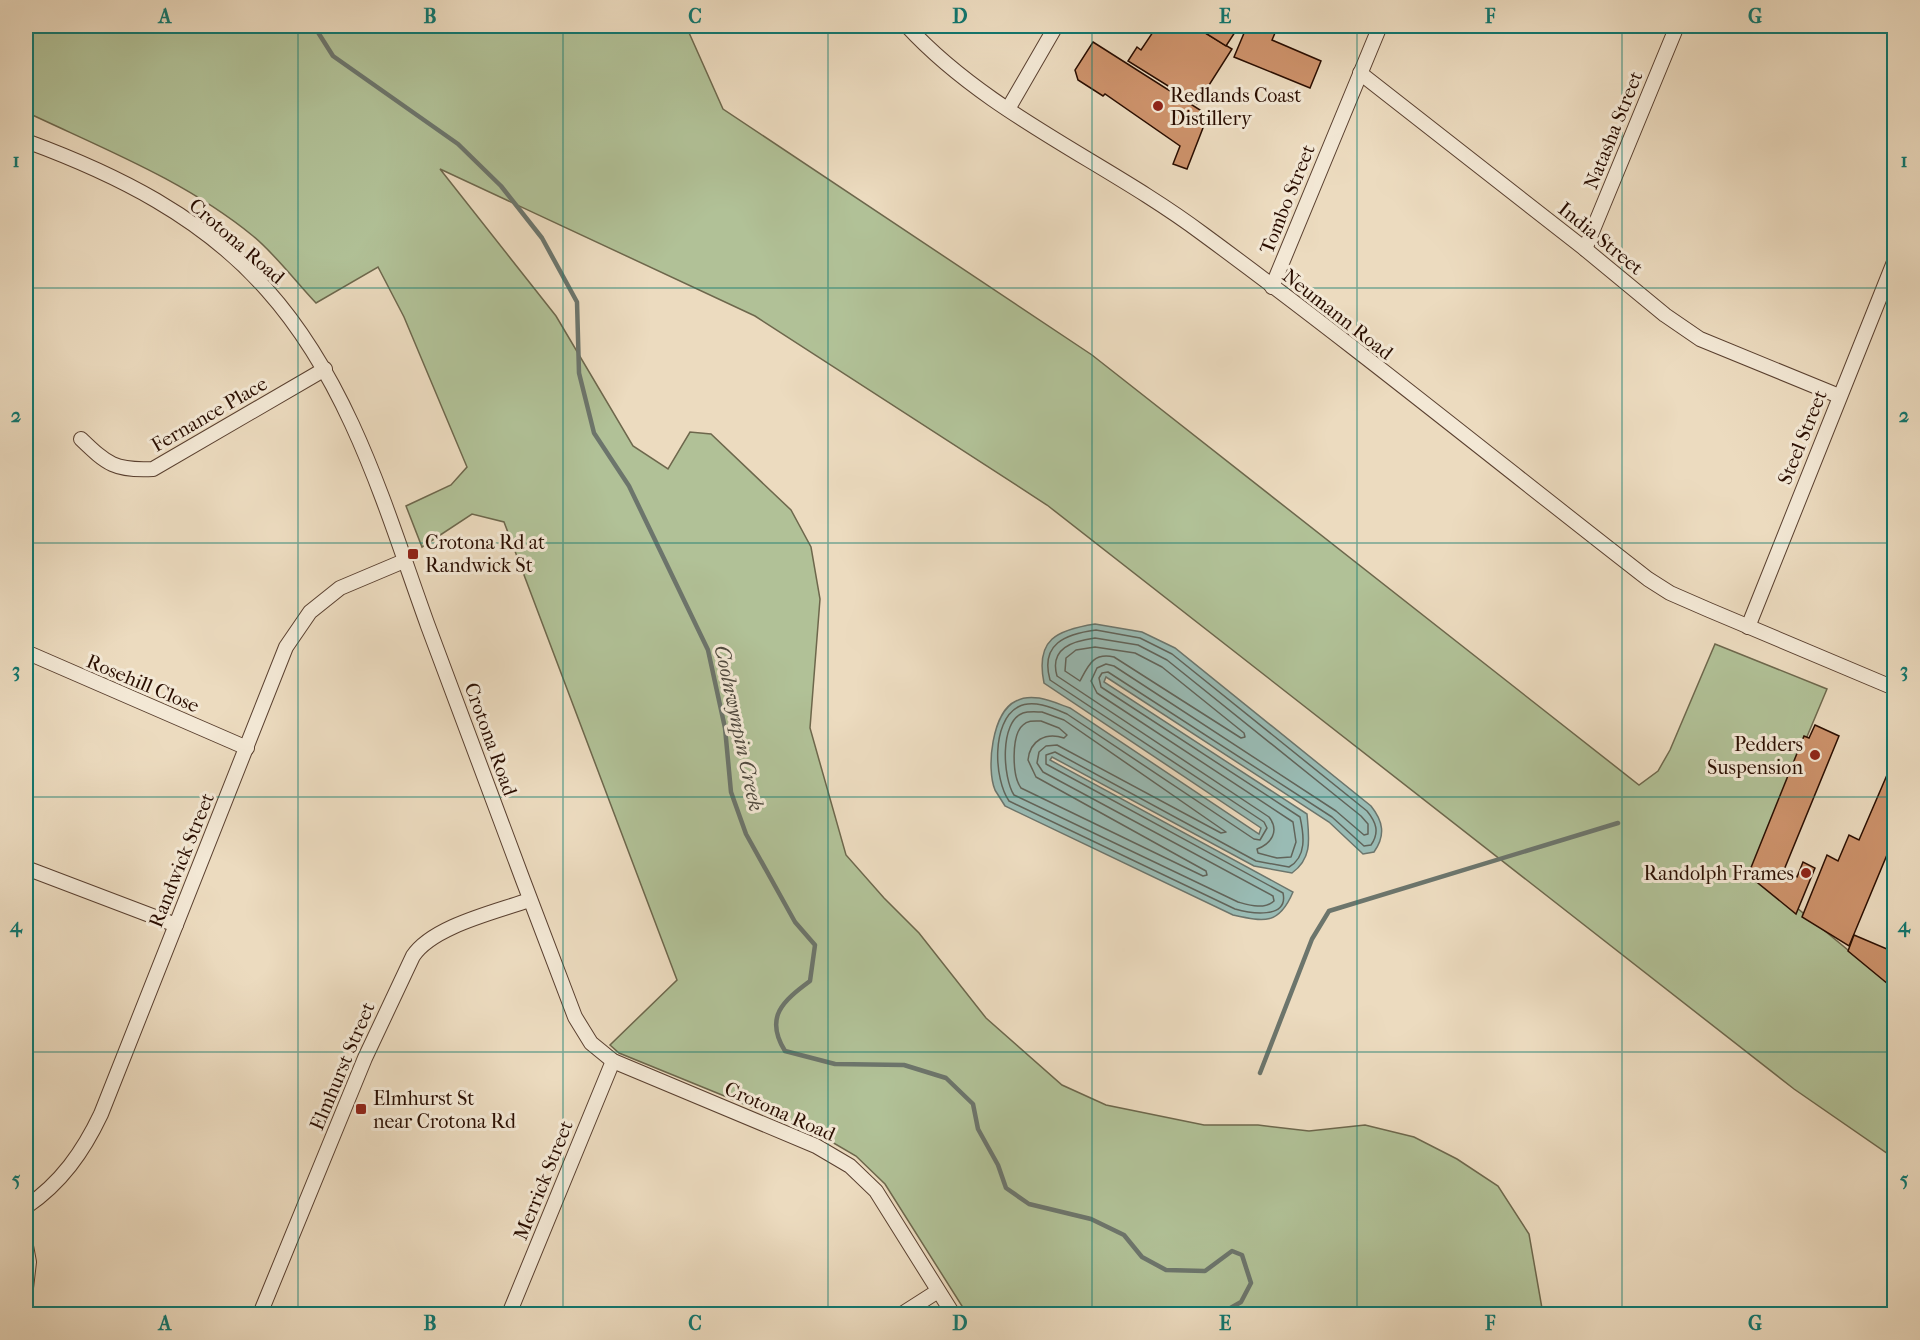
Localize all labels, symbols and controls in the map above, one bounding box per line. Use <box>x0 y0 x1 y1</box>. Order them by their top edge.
text: A <box>157 5 173 28</box>
text: B <box>423 5 437 28</box>
text: C <box>688 5 702 28</box>
text: D <box>952 5 968 28</box>
text: E <box>1219 5 1231 28</box>
text: F <box>1484 5 1496 28</box>
text: G <box>1748 5 1762 28</box>
street label: Natasha Street <box>1579 68 1648 193</box>
place label: Redlands Coast Distillery <box>1170 84 1301 130</box>
marker: Redlands Coast Distillery <box>1151 99 1165 113</box>
street label: Tombo Street <box>1255 141 1320 257</box>
text: 1 <box>12 149 20 172</box>
text: 1 <box>1900 149 1908 172</box>
street label: Crotona Road <box>184 194 290 290</box>
street label: India Street <box>1554 197 1648 280</box>
street label: Neumann Road <box>1278 264 1398 365</box>
street label: Fernance Place <box>147 372 271 457</box>
street label: Steel Street <box>1773 387 1832 488</box>
text: 2 <box>11 404 21 427</box>
text: 2 <box>1899 404 1909 427</box>
place label: Crotona Rd at Randwick St <box>425 531 545 577</box>
marker: Crotona Rd at Randwick St <box>406 547 420 561</box>
water label: Coolnwynpin Creek <box>710 643 768 813</box>
street label: Rosehill Close <box>83 649 203 718</box>
text: 3 <box>12 659 20 682</box>
text: 3 <box>1900 659 1908 682</box>
street label: Crotona Road <box>459 679 522 800</box>
place label: Pedders Suspension <box>1707 733 1803 779</box>
marker: Pedders Suspension <box>1808 748 1822 762</box>
street label: Randwick Street <box>144 790 219 931</box>
place label: Randolph Frames <box>1644 862 1794 885</box>
marker: Randolph Frames <box>1799 866 1813 880</box>
text: 4 <box>9 914 23 938</box>
text: 4 <box>1897 914 1911 938</box>
street label: Elmhurst Street <box>305 999 380 1134</box>
street label: Crotona Road <box>721 1077 840 1147</box>
place label: Elmhurst St near Crotona Rd <box>373 1087 517 1133</box>
marker: Elmhurst St near Crotona Rd <box>354 1102 368 1116</box>
street label: Merrick Street <box>509 1117 578 1243</box>
text: 5 <box>12 1168 21 1191</box>
text: 5 <box>1900 1168 1909 1191</box>
text: A <box>157 1312 173 1335</box>
text: B <box>423 1312 437 1335</box>
text: C <box>688 1312 702 1335</box>
text: D <box>952 1312 968 1335</box>
text: E <box>1219 1312 1231 1335</box>
text: F <box>1484 1312 1496 1335</box>
text: G <box>1748 1312 1762 1335</box>

